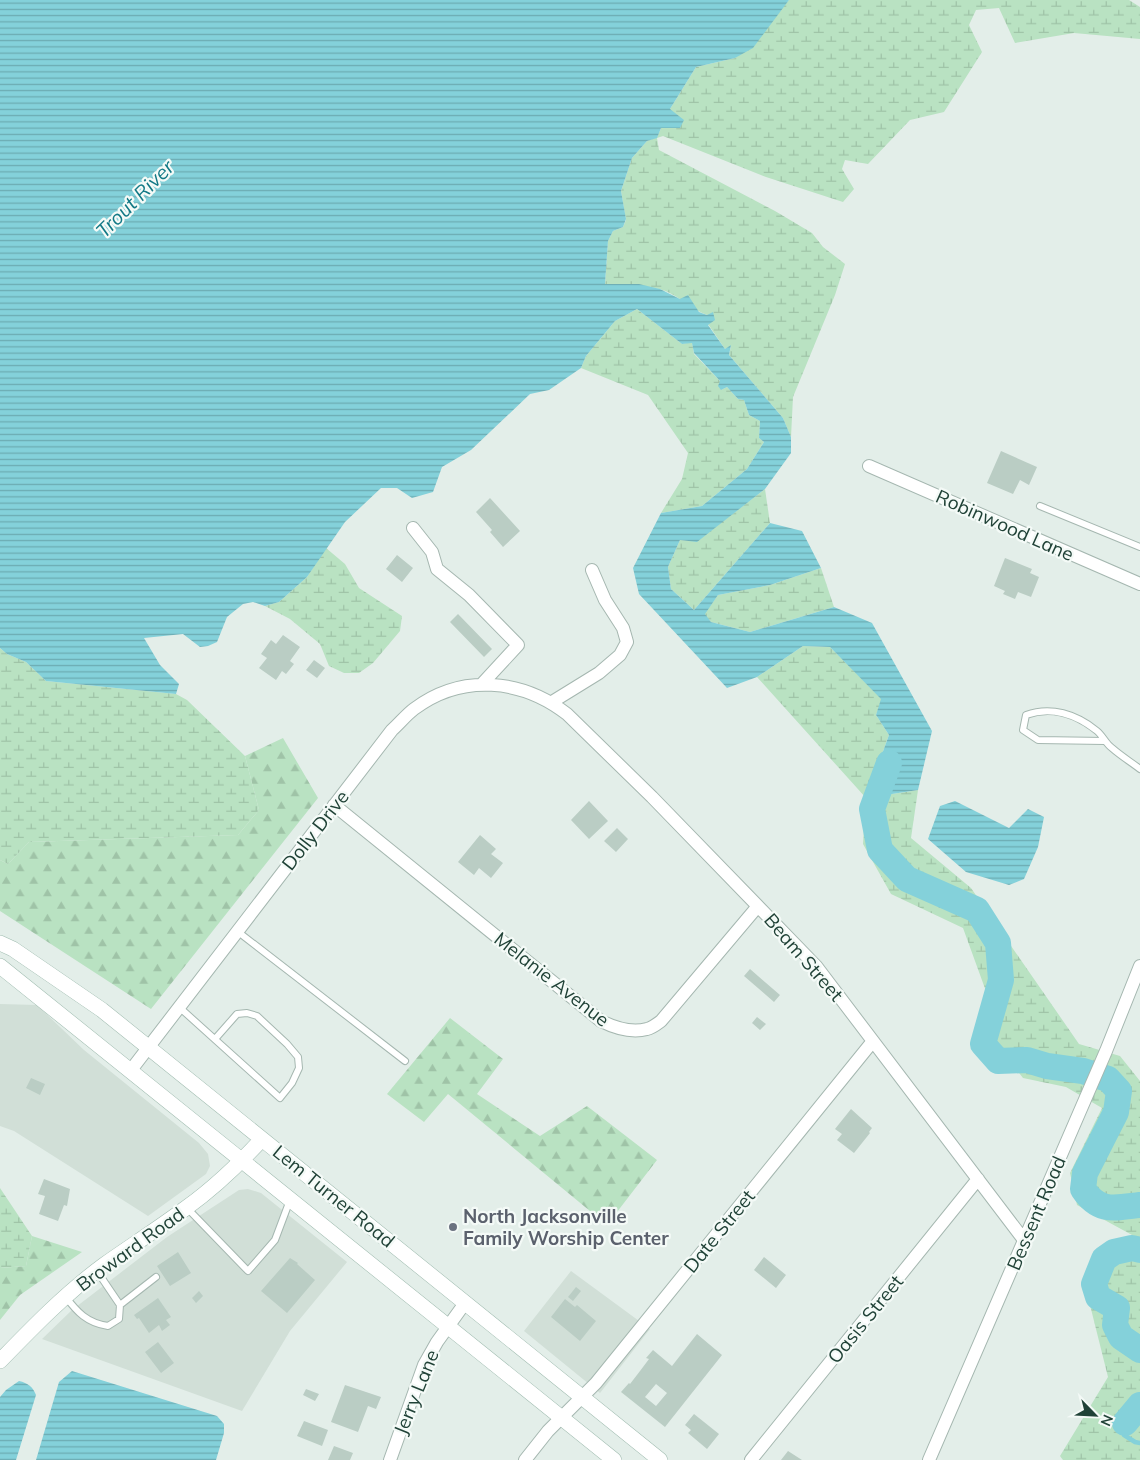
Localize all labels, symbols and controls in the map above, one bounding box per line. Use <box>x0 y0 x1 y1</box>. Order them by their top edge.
water label: Trout River <box>90 154 179 243</box>
street label: Robinwood Lane <box>932 484 1078 566</box>
street label: Dolly Drive <box>276 785 354 875</box>
street label: Beam Street <box>759 908 849 1006</box>
street label: Melanie Avenue <box>490 927 614 1031</box>
street label: Lem Turner Road <box>268 1139 400 1253</box>
street label: Bessent Road <box>1001 1152 1071 1274</box>
street label: Date Street <box>678 1184 760 1277</box>
street label: Broward Road <box>71 1202 189 1296</box>
place label: North Jacksonville Family Worship Center <box>463 1204 669 1250</box>
marker: North Jacksonville Family Worship Center <box>447 1221 459 1233</box>
street label: Oasis Street <box>822 1270 908 1368</box>
street label: Jerry Lane <box>388 1346 444 1438</box>
north arrow <box>1070 1390 1120 1440</box>
text: N <box>1097 1412 1117 1429</box>

